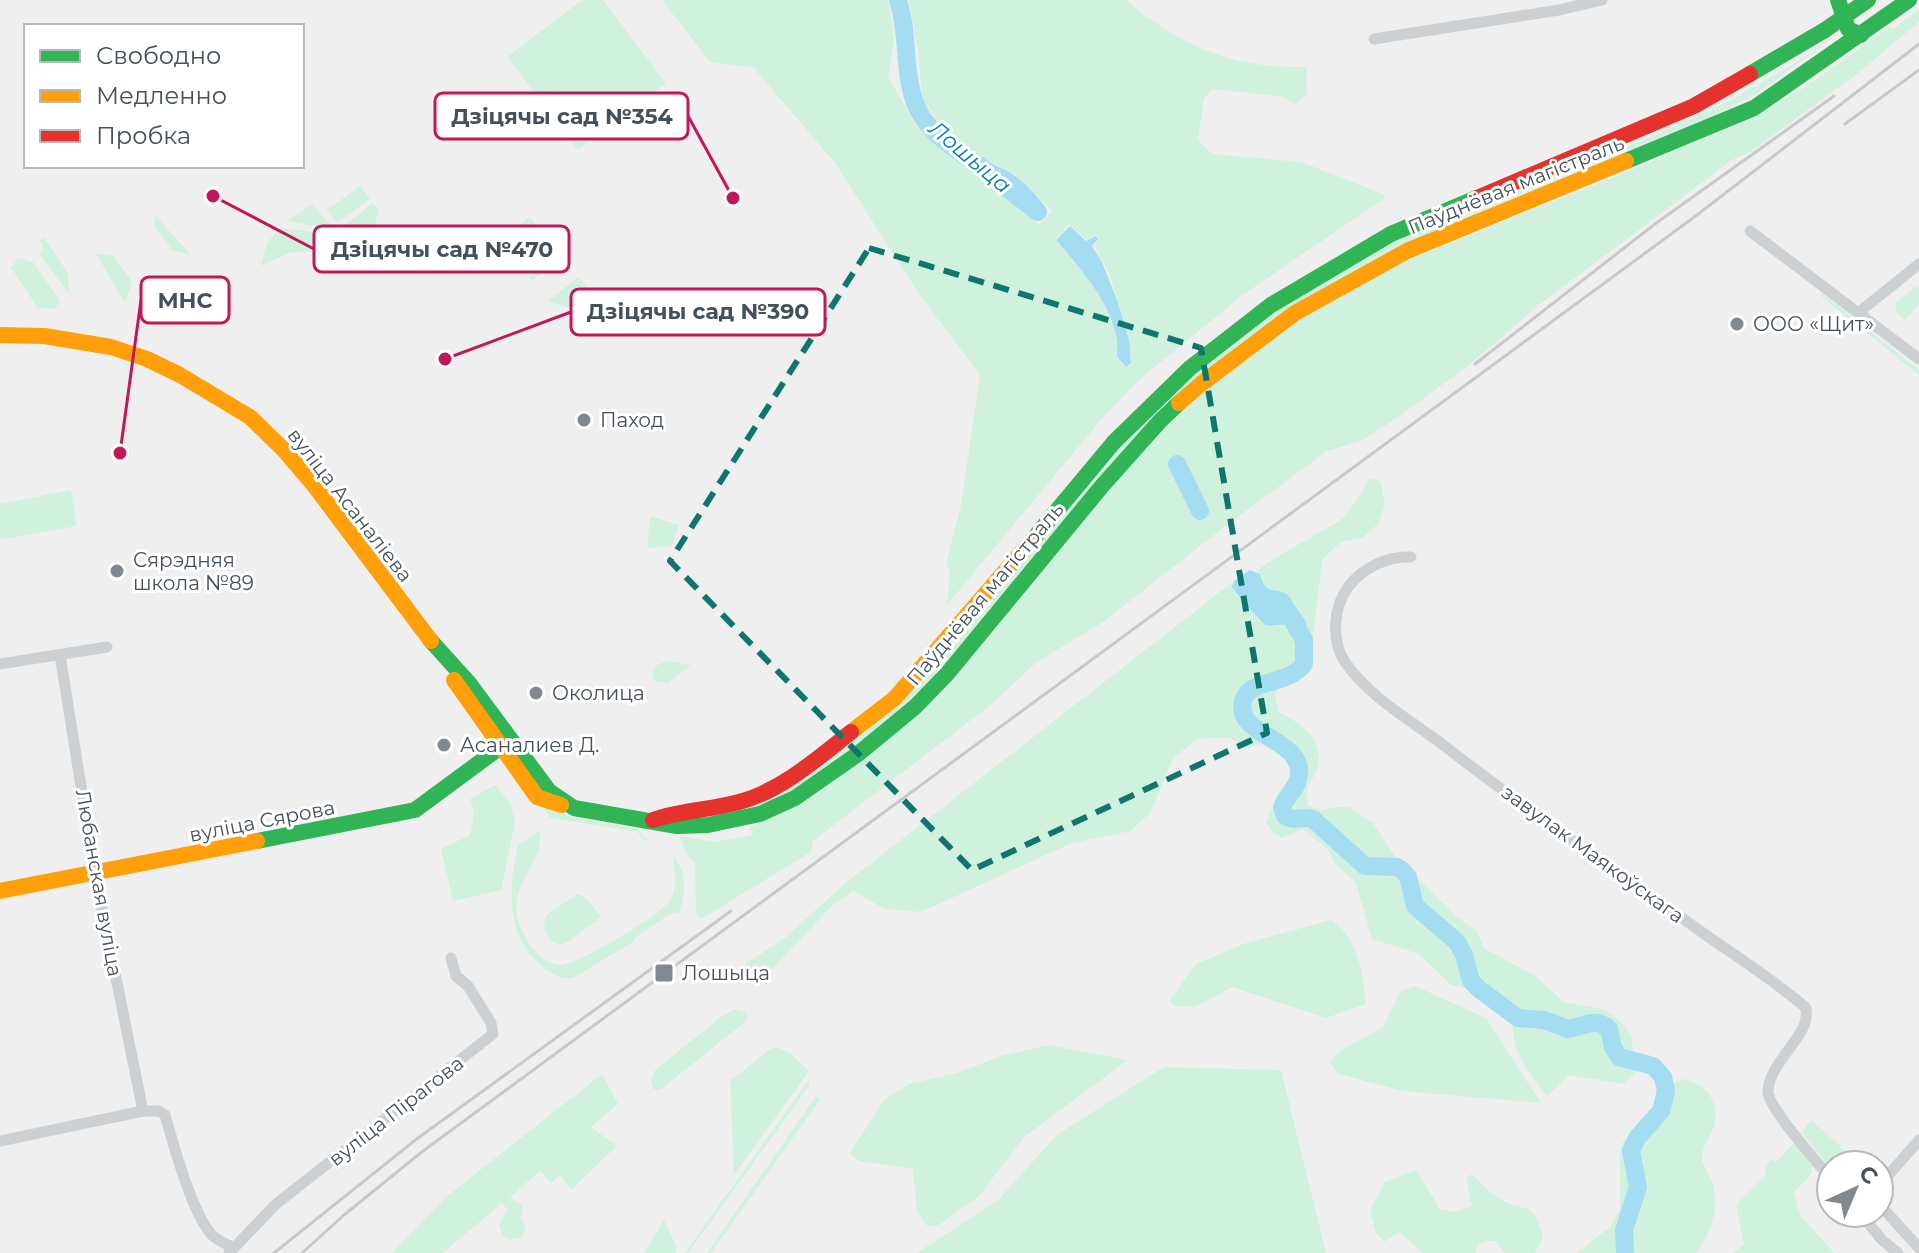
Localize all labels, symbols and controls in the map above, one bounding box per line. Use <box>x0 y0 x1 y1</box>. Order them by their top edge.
legend <box>24 24 304 168</box>
text: Свободно <box>96 41 221 70</box>
text: Медленно <box>96 81 227 110</box>
callout: Дзіцячы сад №354 <box>435 93 688 139</box>
text: Дзіцячы сад №354 <box>451 103 673 130</box>
water label: Лошыца <box>923 114 1017 199</box>
text: Пробка <box>96 121 191 150</box>
street label: Паўднёвая магістраль <box>1404 131 1628 239</box>
callout: Дзіцячы сад №470 <box>314 226 569 272</box>
text: Дзіцячы сад №470 <box>331 236 553 263</box>
callout: МНС <box>141 277 229 323</box>
text: МНС <box>157 287 213 314</box>
callout: Дзіцячы сад №390 <box>571 289 825 335</box>
text: Дзіцячы сад №390 <box>587 298 809 325</box>
place label: ООО «Щит» <box>1753 312 1874 336</box>
marker: ООО «Щит» <box>1728 315 1746 333</box>
place label: Паход <box>600 408 664 432</box>
marker: Паход <box>575 411 593 429</box>
street label: вуліца Асаналіева <box>282 423 418 587</box>
street label: Паўднёвая магістраль <box>902 498 1068 690</box>
place label: Сярэдняя школа №89 <box>133 548 254 595</box>
marker: Сярэдняя школа №89 <box>108 562 126 580</box>
place label: Околица <box>552 681 645 705</box>
marker: Околица <box>527 684 545 702</box>
place label: Асаналиев Д. <box>460 733 599 757</box>
marker: Асаналиев Д. <box>435 736 453 754</box>
street label: завулак Маякоўскага <box>1497 780 1689 928</box>
street label: Любанская вуліца <box>71 788 127 978</box>
street label: вуліца Сярова <box>187 795 337 847</box>
place label: Лошыца <box>682 961 770 985</box>
marker: Лошыца <box>653 962 675 984</box>
street label: вуліца Пірагова <box>324 1051 468 1171</box>
north arrow <box>1815 1149 1895 1229</box>
text: С <box>1853 1160 1884 1190</box>

